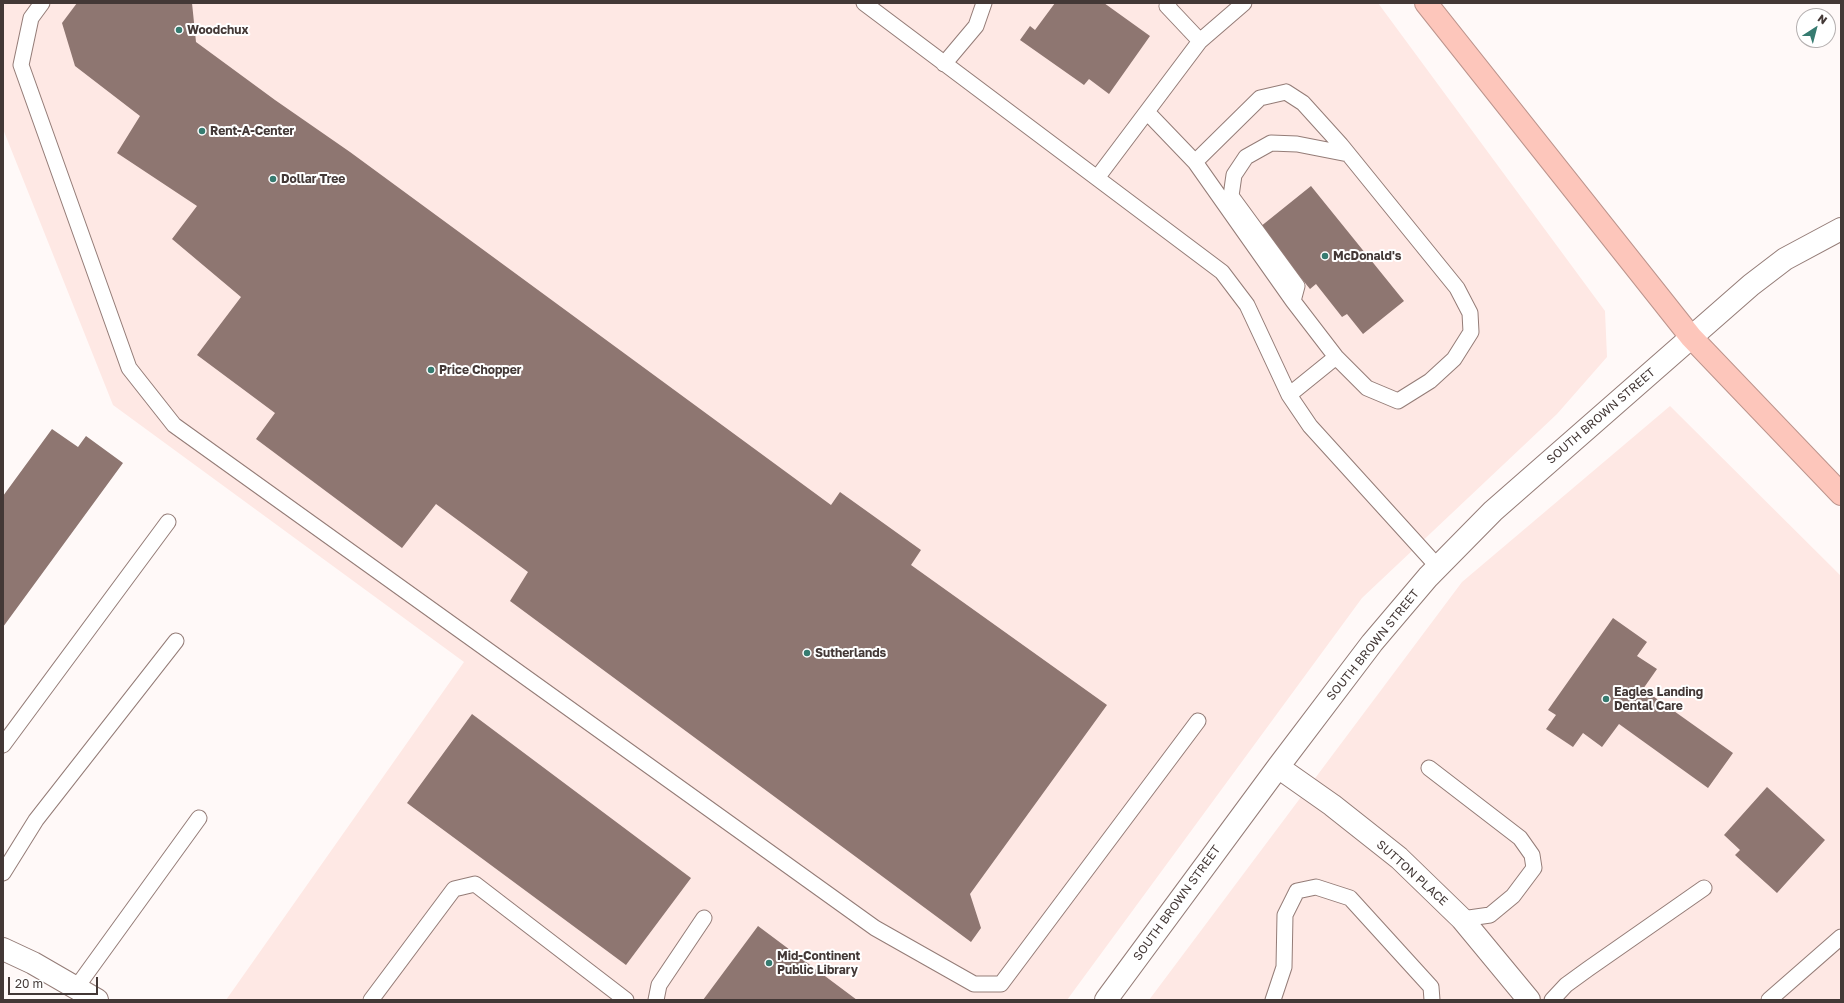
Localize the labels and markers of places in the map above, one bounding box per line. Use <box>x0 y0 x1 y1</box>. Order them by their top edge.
place label: Woodchux <box>187 23 248 37</box>
marker: Woodchux <box>174 25 184 35</box>
place label: Rent-A-Center <box>210 124 294 138</box>
marker: Rent-A-Center <box>197 126 207 136</box>
place label: Dollar Tree <box>281 172 345 186</box>
marker: Dollar Tree <box>268 174 278 184</box>
place label: McDonald's <box>1333 249 1402 263</box>
marker: McDonald's <box>1320 251 1330 261</box>
place label: Price Chopper <box>439 363 521 377</box>
marker: Price Chopper <box>426 365 436 375</box>
place label: Sutherlands <box>815 646 886 660</box>
marker: Sutherlands <box>802 648 812 658</box>
place label: Eagles Landing Dental Care <box>1614 685 1703 713</box>
marker: Eagles Landing Dental Care <box>1601 694 1611 704</box>
place label: Mid-Continent Public Library <box>777 949 860 977</box>
marker: Mid-Continent Public Library <box>764 958 774 968</box>

